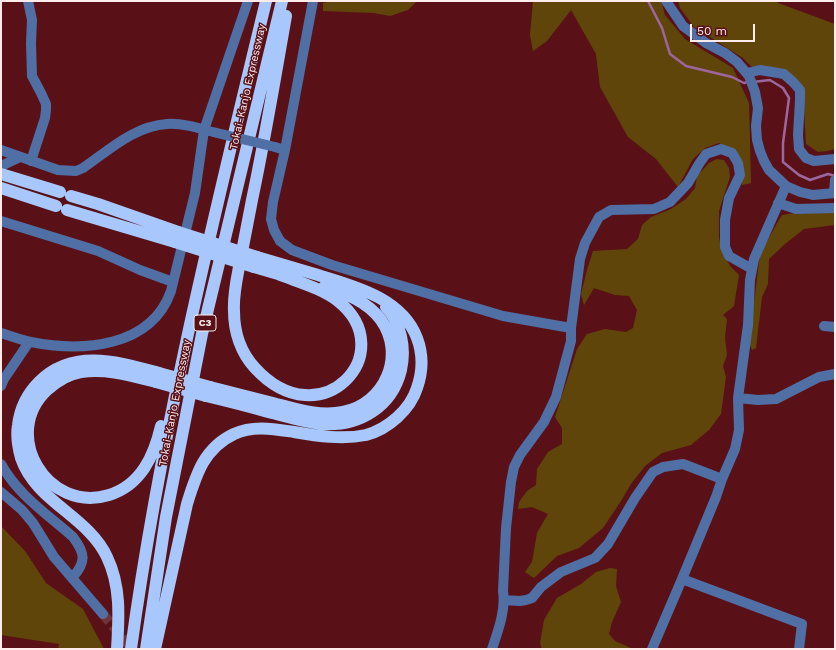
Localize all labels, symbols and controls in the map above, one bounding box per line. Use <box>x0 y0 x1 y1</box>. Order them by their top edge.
scale bar <box>692 16 757 42</box>
street label: Tokai-Kanjo Expressway <box>227 23 269 151</box>
text: 50 m <box>697 24 727 38</box>
road number: C3 <box>194 315 216 331</box>
street label: Tokai-Kanjo Expressway <box>156 339 194 467</box>

